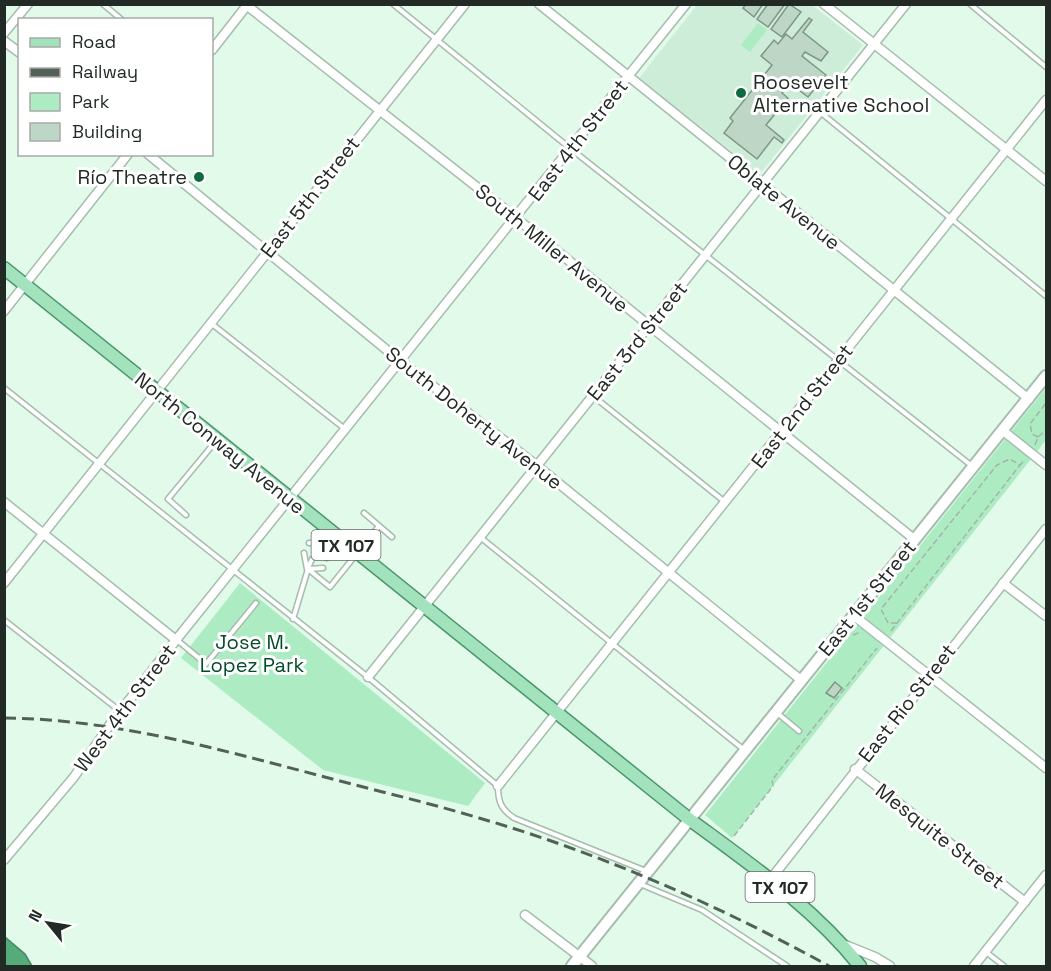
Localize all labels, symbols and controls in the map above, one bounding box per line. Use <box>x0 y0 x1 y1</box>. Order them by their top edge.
legend <box>18 18 213 156</box>
text: Road <box>72 30 116 53</box>
text: Railway <box>72 60 138 83</box>
place label: Roosevelt Alternative School <box>753 69 929 118</box>
street label: East 4th Street <box>522 74 634 206</box>
marker: Roosevelt Alternative School <box>734 86 748 100</box>
text: Park <box>72 90 110 113</box>
text: Building <box>72 120 142 143</box>
street label: East 5th Street <box>254 131 366 263</box>
street label: Oblate Avenue <box>722 148 846 256</box>
place label: Río Theatre <box>78 164 187 190</box>
marker: Río Theatre <box>192 170 206 184</box>
street label: South Miller Avenue <box>470 178 634 318</box>
street label: East 3rd Street <box>581 276 693 406</box>
street label: East 2nd Street <box>745 339 859 473</box>
street label: South Doherty Avenue <box>380 341 568 495</box>
street label: North Conway Avenue <box>129 366 311 520</box>
road number: TX 107 <box>312 530 380 560</box>
street label: East 1st Street <box>812 535 922 661</box>
park label: Jose M. Lopez Park <box>200 629 305 678</box>
street label: East Rio Street <box>853 638 961 768</box>
street label: West 4th Street <box>68 639 182 777</box>
street label: Mesquite Street <box>870 778 1010 894</box>
road number: TX 107 <box>746 872 814 902</box>
north arrow <box>18 893 78 953</box>
text: N <box>24 906 47 926</box>

